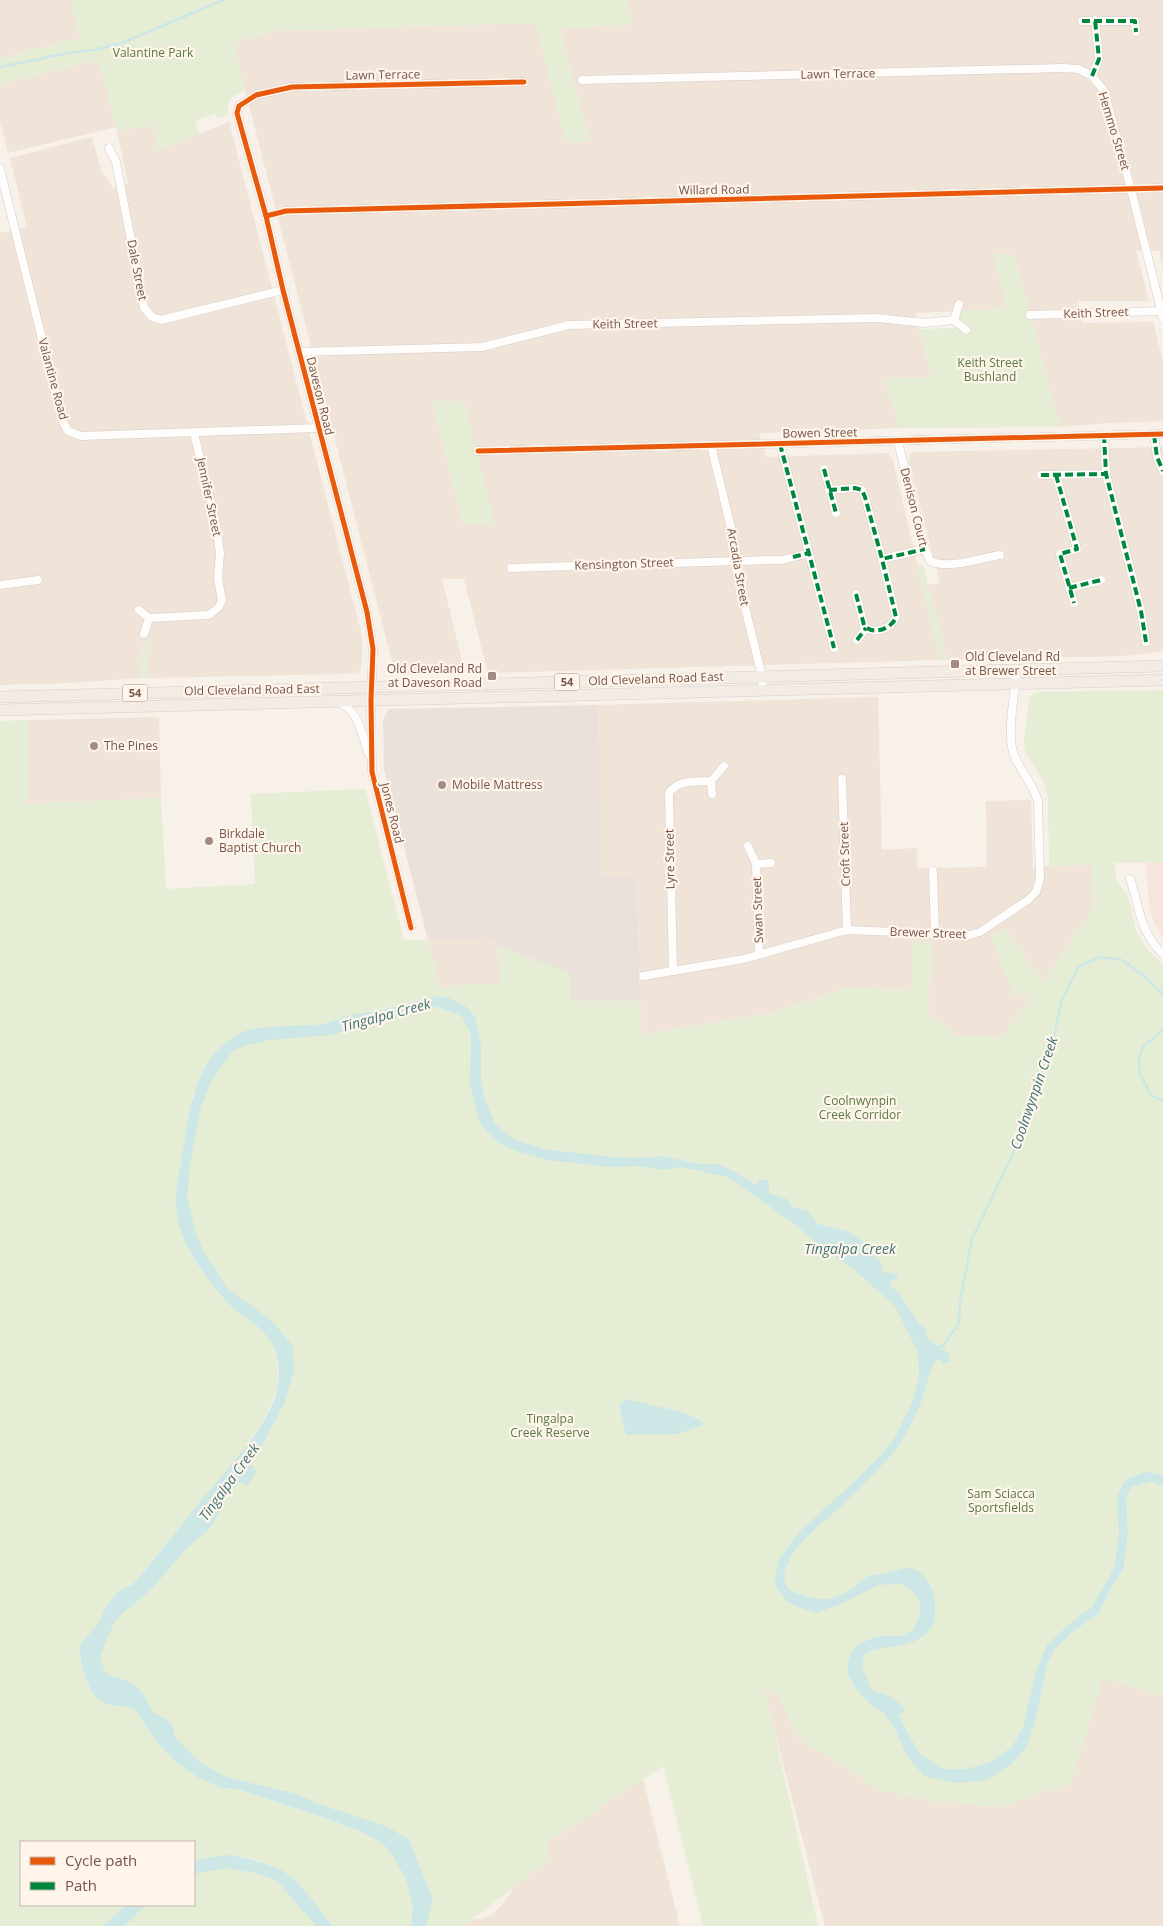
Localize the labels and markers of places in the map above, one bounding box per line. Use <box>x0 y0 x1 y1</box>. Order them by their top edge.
place label: Old Cleveland Rd at Brewer Street <box>965 648 1060 679</box>
marker: Old Cleveland Rd at Brewer Street <box>949 658 961 670</box>
place label: Old Cleveland Rd at Daveson Road <box>387 660 482 691</box>
marker: Old Cleveland Rd at Daveson Road <box>486 670 498 682</box>
place label: The Pines <box>104 737 158 754</box>
marker: The Pines <box>88 740 100 752</box>
place label: Mobile Mattress <box>452 776 543 793</box>
marker: Mobile Mattress <box>436 779 448 791</box>
place label: Birkdale Baptist Church <box>219 825 301 856</box>
marker: Birkdale Baptist Church <box>203 835 215 847</box>

